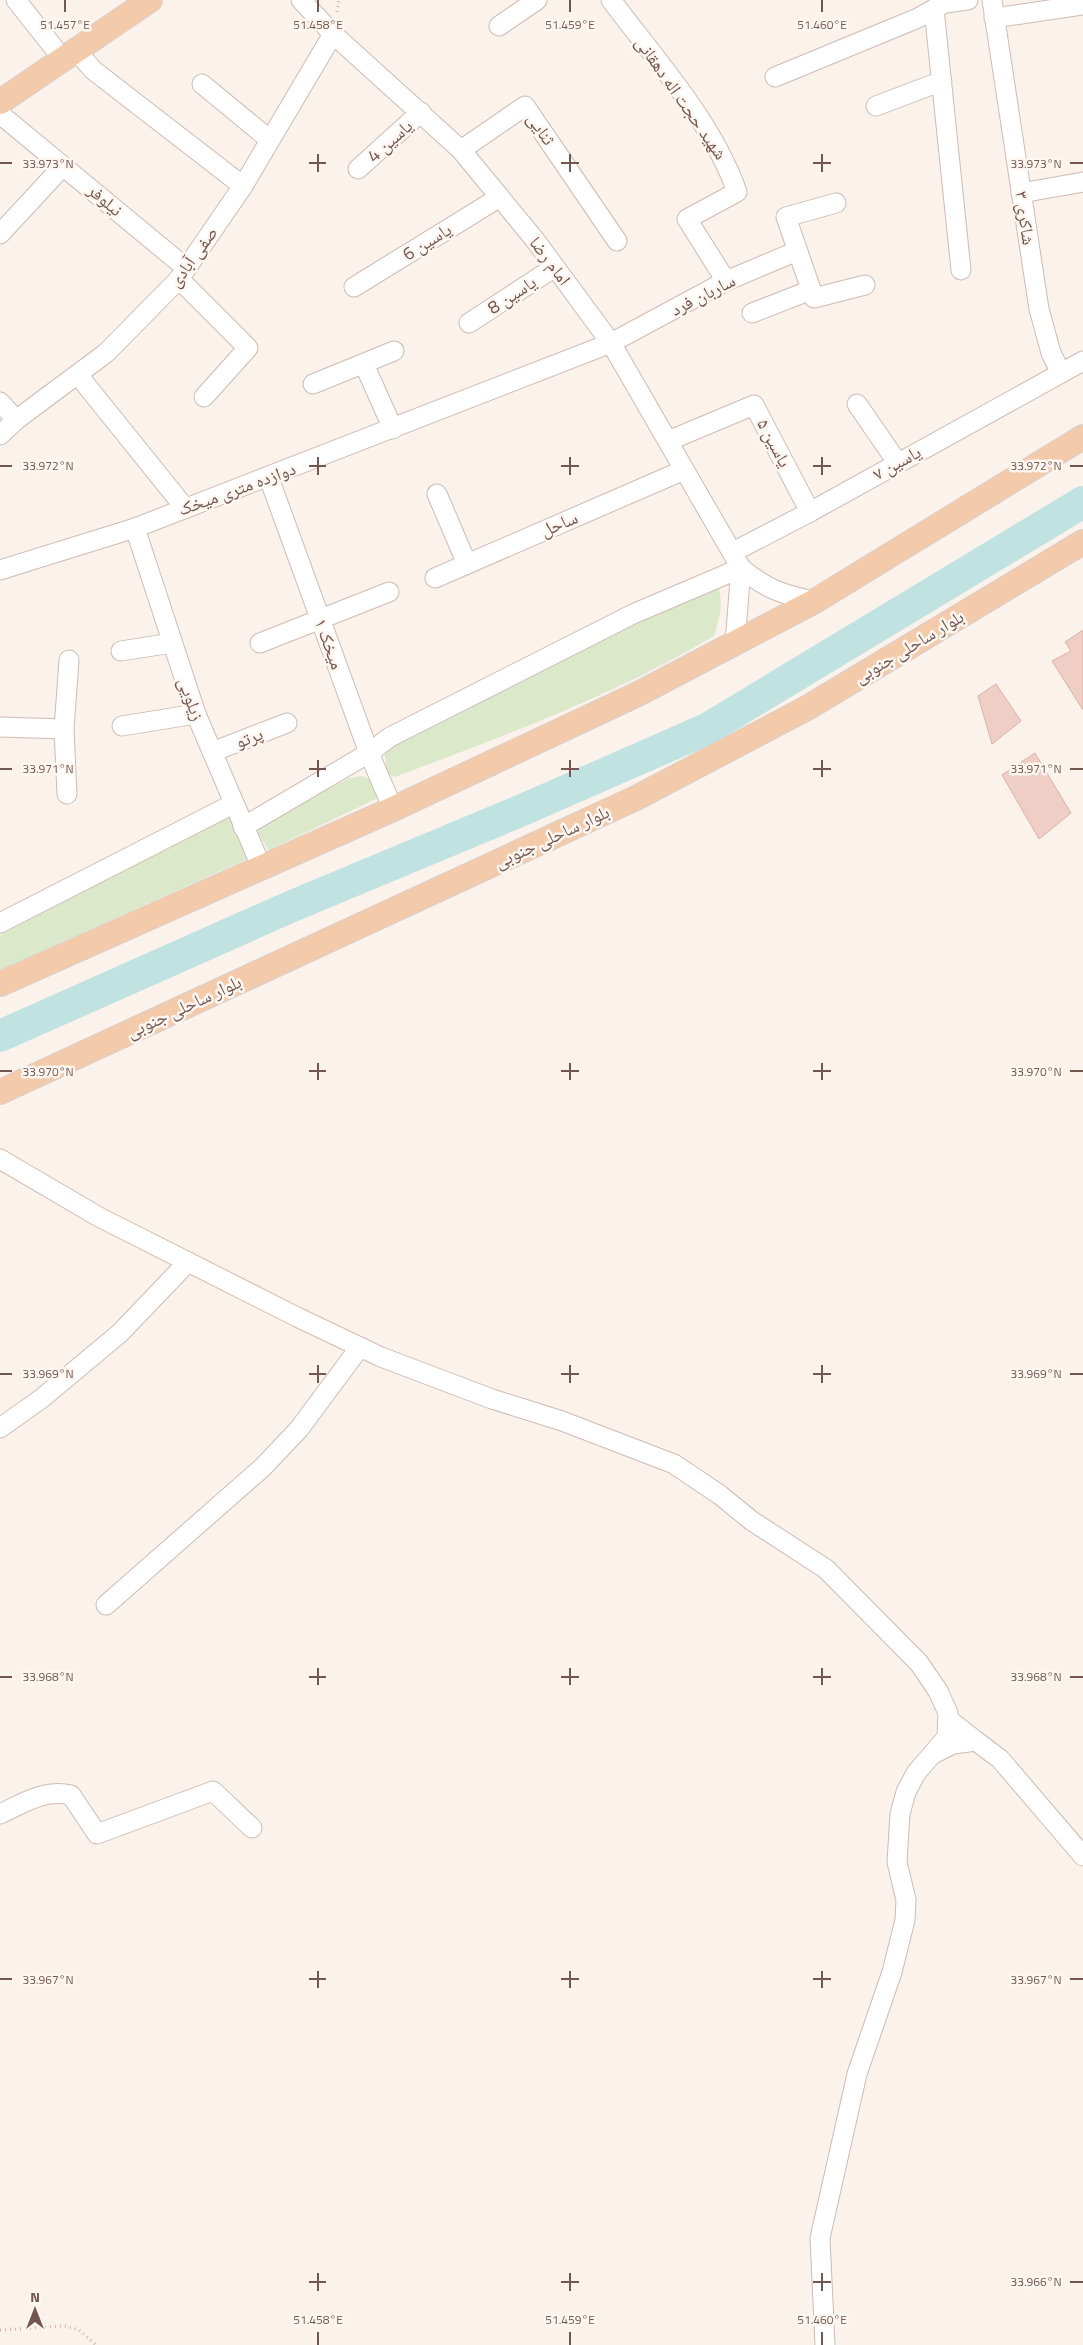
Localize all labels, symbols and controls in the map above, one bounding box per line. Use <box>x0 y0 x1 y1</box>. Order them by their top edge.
text: 51.457°E <box>40 15 90 34</box>
text: 51.458°E <box>293 15 343 34</box>
text: 51.459°E <box>545 15 595 34</box>
text: 51.460°E <box>797 15 847 34</box>
street label: شهید حجت اله دهقانی <box>629 30 734 165</box>
street label: ثنایی <box>521 107 562 151</box>
street label: یاسین 4 <box>361 113 419 169</box>
text: 33.973°N <box>22 154 74 173</box>
text: 33.973°N <box>1010 154 1062 173</box>
street label: نیلوفر <box>81 176 129 223</box>
street label: شاکری ۳ <box>1008 189 1043 247</box>
street label: یاسین 6 <box>397 216 457 267</box>
street label: صفی آبادی <box>161 221 224 293</box>
street label: امام رضا <box>523 230 578 291</box>
street label: ساربان فرد <box>666 267 740 322</box>
street label: یاسین 8 <box>482 269 542 321</box>
street label: یاسین ۵ <box>750 414 798 472</box>
street label: یاسین ۷ <box>868 438 926 487</box>
street label: دوازده متری میخک <box>174 455 300 522</box>
text: 33.972°N <box>22 456 74 475</box>
text: 33.972°N <box>1010 456 1062 475</box>
street label: ساحل <box>536 504 582 543</box>
street label: بلوار ساحلی جنوبی <box>849 603 969 690</box>
street label: میخک ۱ <box>308 614 351 673</box>
street label: زیلویی <box>171 673 212 724</box>
street label: پرتو <box>231 720 267 755</box>
text: 33.971°N <box>22 759 74 778</box>
text: 33.971°N <box>1010 759 1062 778</box>
street label: بلوار ساحلی جنوبی <box>490 798 614 875</box>
street label: بلوار ساحلی جنوبی <box>122 968 246 1045</box>
text: 33.970°N <box>22 1062 74 1081</box>
text: 33.970°N <box>1010 1062 1062 1081</box>
text: 33.969°N <box>22 1364 74 1383</box>
text: 33.969°N <box>1010 1364 1062 1383</box>
text: 33.968°N <box>22 1667 74 1686</box>
text: 33.968°N <box>1010 1667 1062 1686</box>
text: 33.967°N <box>22 1970 74 1989</box>
text: 33.967°N <box>1010 1970 1062 1989</box>
text: 33.966°N <box>1010 2272 1062 2291</box>
north arrow <box>10 2285 60 2335</box>
text: N <box>30 2286 40 2307</box>
text: 51.458°E <box>293 2310 343 2329</box>
text: 51.459°E <box>545 2310 595 2329</box>
text: 51.460°E <box>797 2310 847 2329</box>

